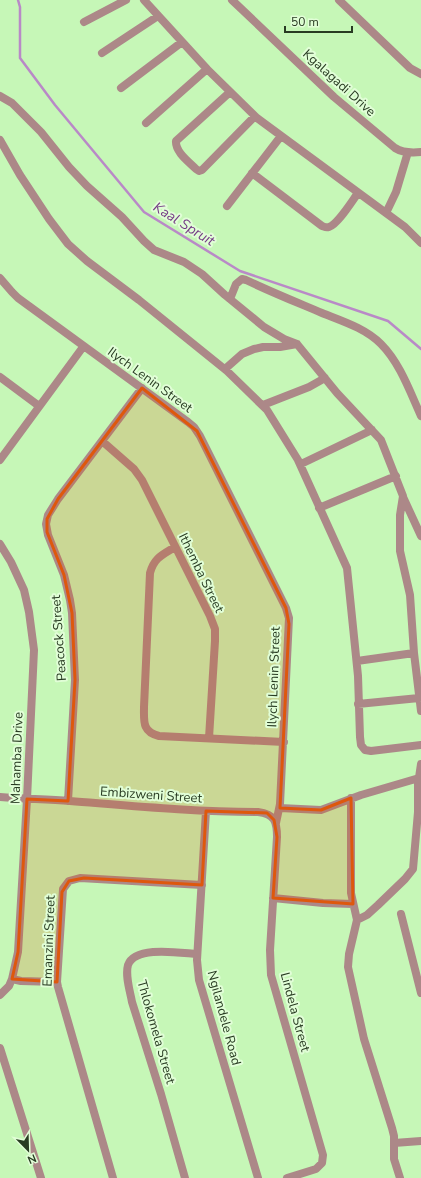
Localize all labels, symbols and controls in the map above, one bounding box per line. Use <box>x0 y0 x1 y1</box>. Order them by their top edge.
scale bar <box>285 8 352 34</box>
text: 50 m <box>291 14 319 30</box>
street label: Kgalagadi Drive <box>299 45 379 121</box>
water label: Kaal Spruit <box>150 198 219 251</box>
street label: Ilych Lenin Street <box>104 343 196 417</box>
street label: Ithemba Street <box>174 530 228 616</box>
street label: Peacock Street <box>47 594 71 682</box>
street label: Ilych Lenin Street <box>263 626 285 728</box>
street label: Mahamba Drive <box>6 712 28 804</box>
street label: Embizweni Street <box>99 782 203 808</box>
street label: Emanzini Street <box>38 895 60 987</box>
street label: Ngilandele Road <box>203 969 245 1067</box>
street label: Lindela Street <box>276 970 314 1054</box>
street label: Thlokomela Street <box>133 978 180 1087</box>
north arrow <box>8 1130 48 1170</box>
text: N <box>25 1150 38 1167</box>

